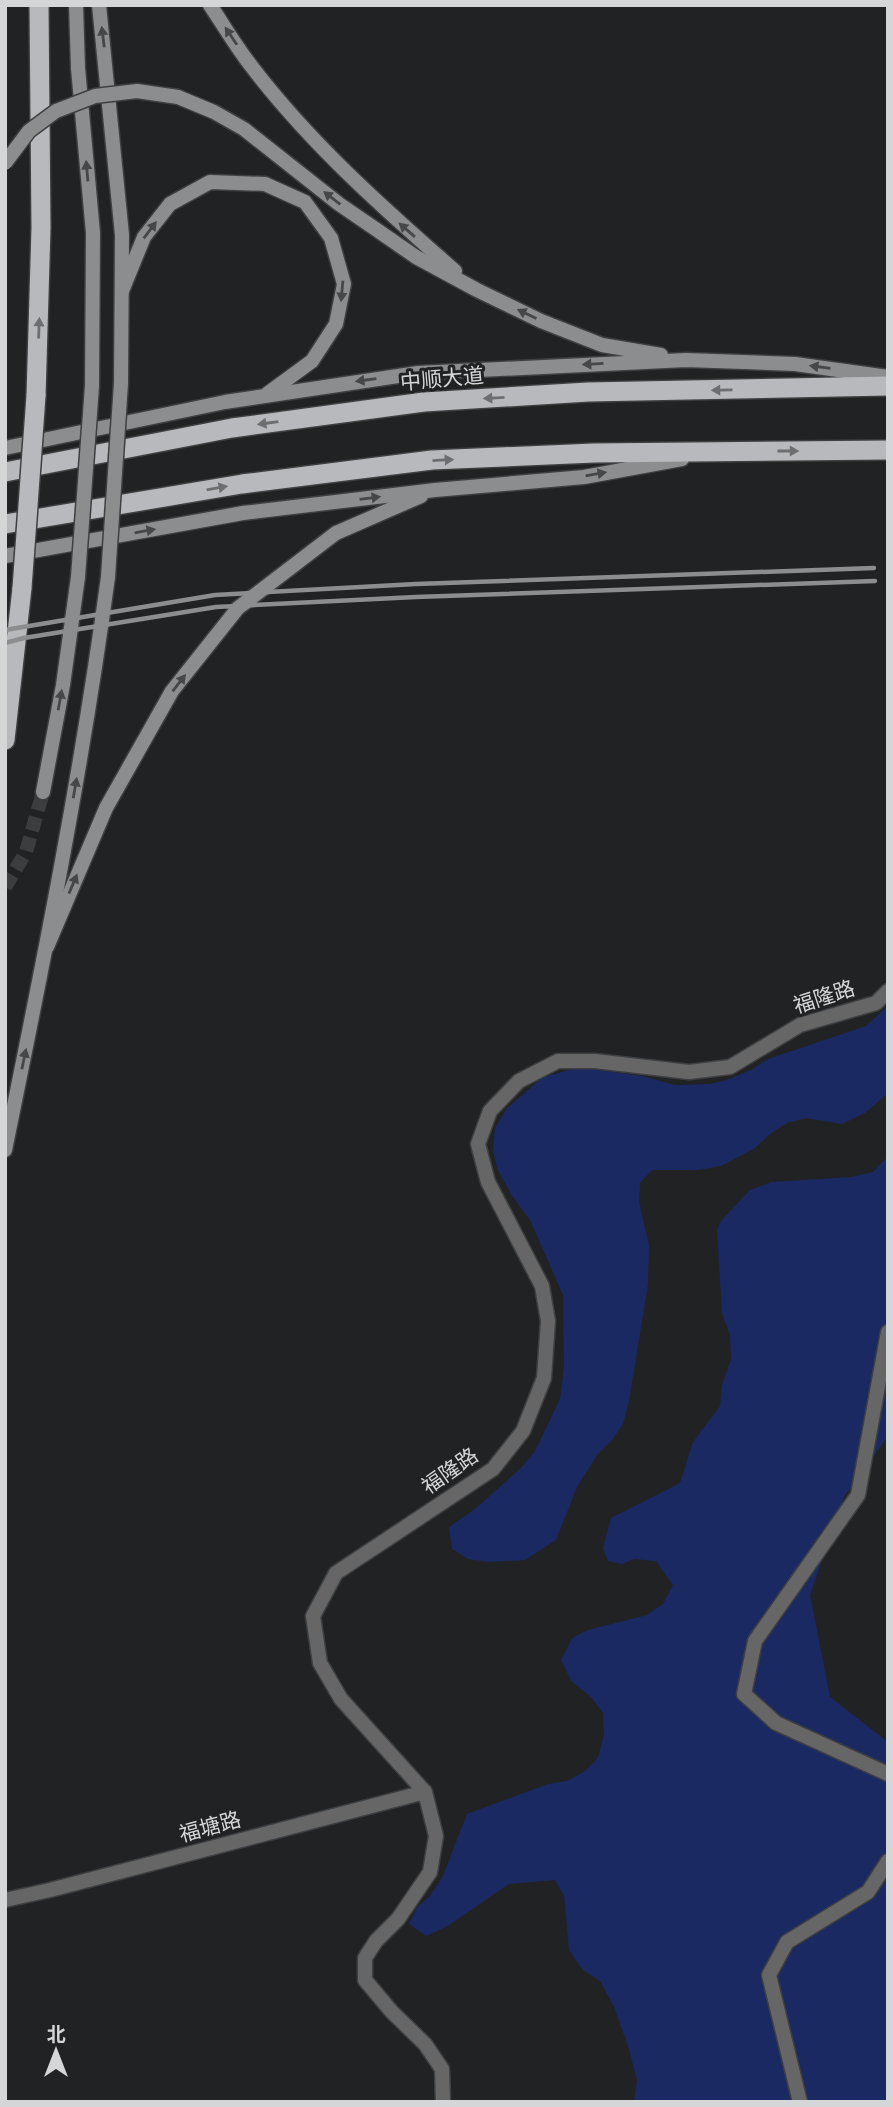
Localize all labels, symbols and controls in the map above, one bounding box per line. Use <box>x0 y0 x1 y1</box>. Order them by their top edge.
one-way arrow <box>97 25 108 47</box>
one-way arrow <box>224 27 238 45</box>
one-way arrow <box>81 159 92 181</box>
one-way arrow <box>324 191 342 206</box>
one-way arrow <box>143 220 157 239</box>
one-way arrow <box>398 222 416 238</box>
one-way arrow <box>336 280 347 302</box>
one-way arrow <box>517 308 538 319</box>
one-way arrow <box>33 317 44 339</box>
one-way arrow <box>582 359 604 370</box>
street label: 中顺大道 <box>399 361 485 397</box>
one-way arrow <box>809 362 831 373</box>
one-way arrow <box>355 375 377 386</box>
one-way arrow <box>710 384 732 395</box>
one-way arrow <box>483 392 505 403</box>
one-way arrow <box>257 417 279 428</box>
one-way arrow <box>778 445 800 457</box>
one-way arrow <box>432 454 454 465</box>
one-way arrow <box>585 469 607 480</box>
one-way arrow <box>207 482 229 493</box>
one-way arrow <box>359 492 381 503</box>
one-way arrow <box>134 525 156 536</box>
one-way arrow <box>171 675 186 693</box>
one-way arrow <box>55 689 66 711</box>
one-way arrow <box>70 777 81 799</box>
one-way arrow <box>68 874 79 895</box>
street label: 福隆路 <box>790 974 858 1020</box>
one-way arrow <box>18 1048 29 1070</box>
street label: 福隆路 <box>416 1441 484 1501</box>
street label: 福塘路 <box>176 1805 244 1849</box>
north arrow <box>21 2016 91 2086</box>
text: 北 <box>46 2022 66 2048</box>

